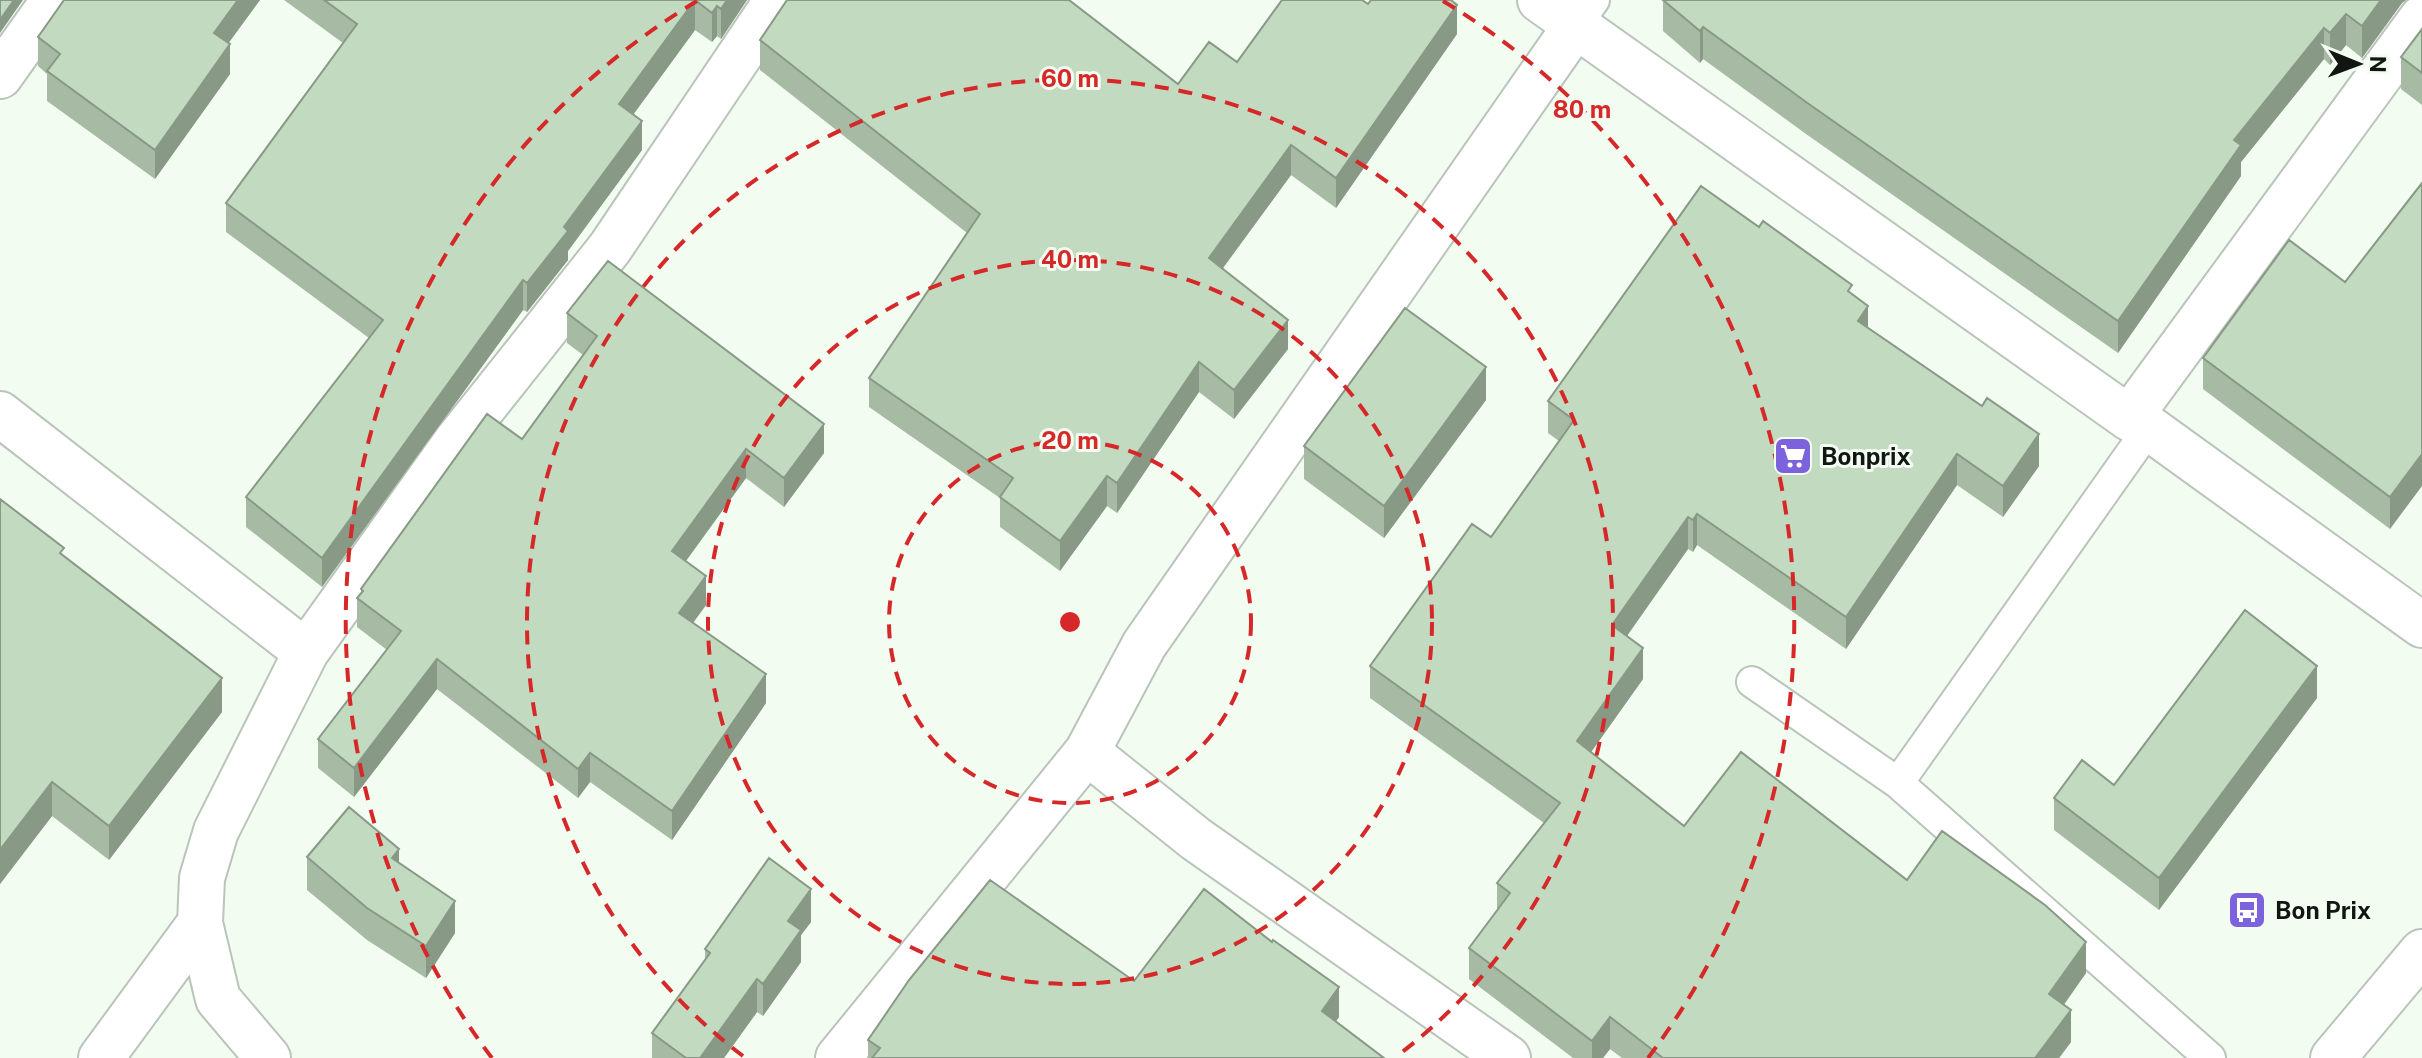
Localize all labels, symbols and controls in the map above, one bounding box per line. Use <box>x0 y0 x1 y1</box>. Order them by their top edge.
north arrow <box>2318 24 2398 104</box>
text: N <box>2365 56 2391 73</box>
text: 60 m <box>1041 64 1099 92</box>
text: 80 m <box>1553 95 1611 123</box>
text: 40 m <box>1041 245 1099 273</box>
text: 20 m <box>1041 426 1099 454</box>
supermarket icon: Bonprix <box>1772 435 1814 477</box>
place label: Bonprix <box>1821 442 1911 470</box>
centre of rings <box>1056 608 1084 636</box>
bus stop icon: Bon Prix <box>2226 889 2268 931</box>
place label: Bon Prix <box>2275 896 2371 924</box>

